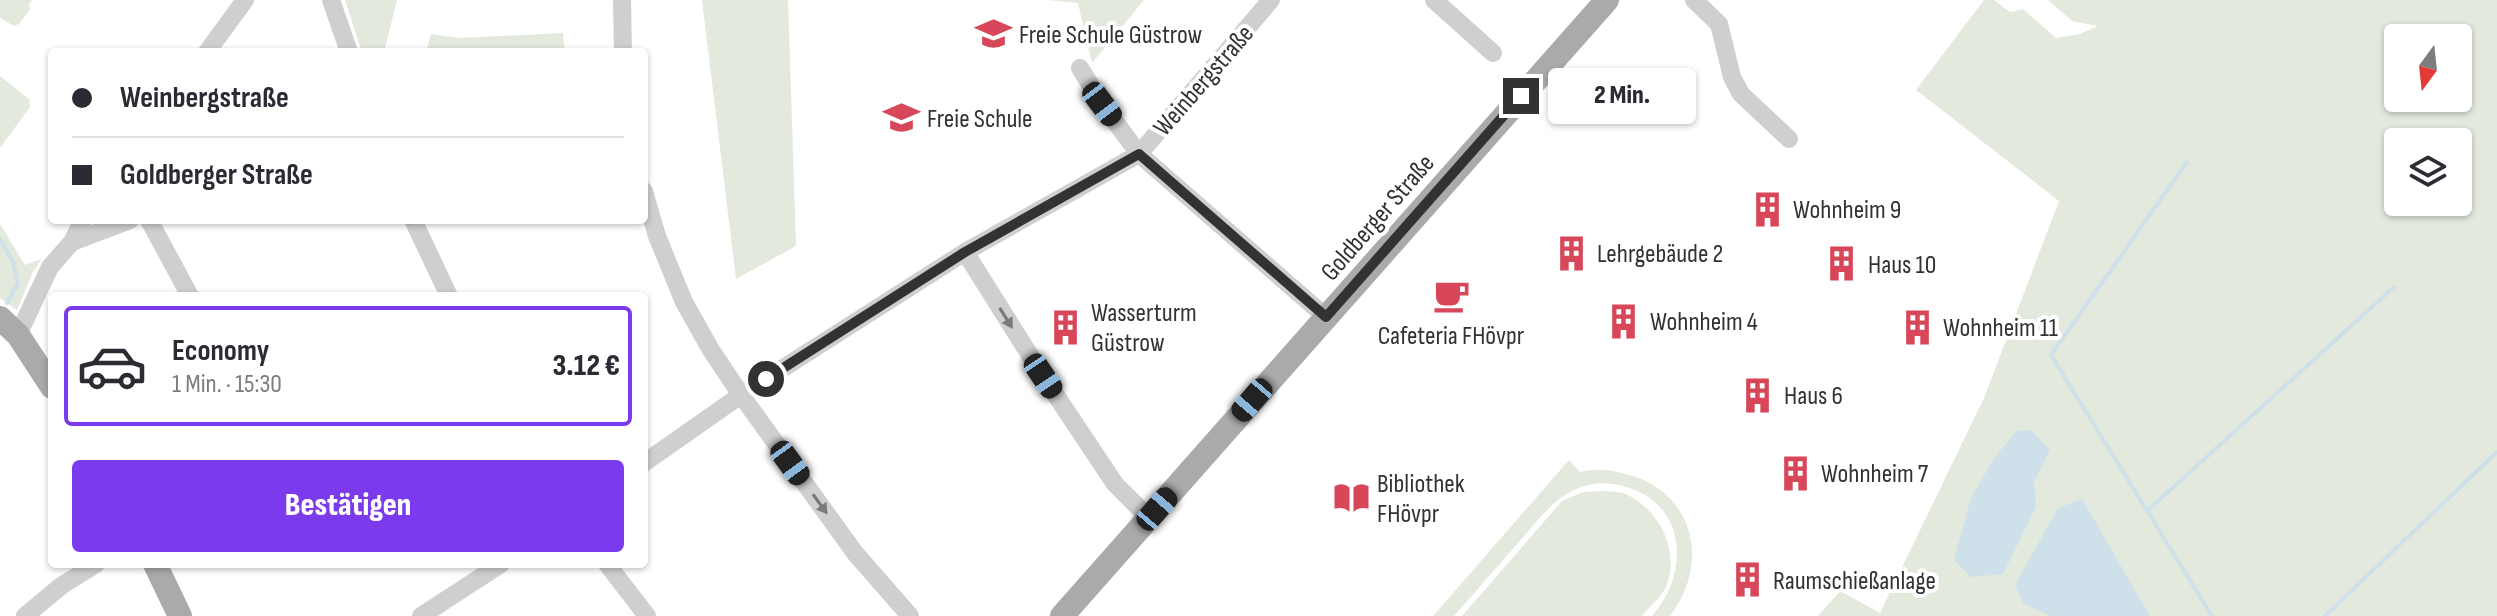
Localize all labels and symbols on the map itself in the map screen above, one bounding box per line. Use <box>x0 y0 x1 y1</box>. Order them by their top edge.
school or university icon: Freie Schule Güstrow <box>974 15 1012 53</box>
street label: Weinbergstraße <box>1148 19 1261 143</box>
place label: Freie Schule Güstrow <box>1019 20 1203 51</box>
north arrow <box>2384 24 2472 112</box>
callout: 2 Min. <box>1549 68 1697 124</box>
car <box>1078 78 1126 130</box>
route end <box>1503 78 1539 114</box>
school or university icon: Freie Schule <box>882 99 920 137</box>
place label: Freie Schule <box>927 104 1033 135</box>
street label: Goldberger Straße <box>1315 148 1441 288</box>
building icon: Wohnheim 9 <box>1748 190 1786 228</box>
place label: Wohnheim 9 <box>1793 195 1901 226</box>
building icon: Lehrgebäude 2 <box>1552 234 1590 272</box>
place label: Lehrgebäude 2 <box>1597 239 1723 270</box>
building icon: Haus 10 <box>1823 245 1861 283</box>
place label: Haus 10 <box>1868 250 1936 281</box>
cafe icon: Cafeteria FHövpr <box>1432 277 1470 315</box>
place label: Wasserturm Güstrow <box>1091 298 1197 359</box>
building icon: Wohnheim 4 <box>1605 302 1643 340</box>
one-way arrow <box>999 307 1013 329</box>
place label: Wohnheim 4 <box>1650 307 1758 338</box>
building icon: Wasserturm Güstrow <box>1046 308 1084 346</box>
building icon: Wohnheim 11 <box>1898 308 1936 346</box>
place label: Wohnheim 11 <box>1943 313 2058 344</box>
place label: Cafeteria FHövpr <box>1378 321 1525 352</box>
car <box>1020 349 1066 403</box>
route start <box>748 361 784 397</box>
car <box>1227 374 1277 426</box>
building icon: Haus 6 <box>1739 376 1777 414</box>
place label: Haus 6 <box>1784 381 1843 412</box>
car <box>766 437 814 489</box>
building icon: Wohnheim 7 <box>1776 454 1814 492</box>
place label: Wohnheim 7 <box>1821 459 1929 490</box>
place label: Bibliothek FHövpr <box>1377 469 1465 530</box>
library icon: Bibliothek FHövpr <box>1332 479 1370 517</box>
car <box>1132 483 1182 535</box>
one-way arrow <box>811 494 827 514</box>
building icon: Raumschießanlage <box>1728 561 1766 599</box>
place label: Raumschießanlage <box>1773 566 1936 597</box>

